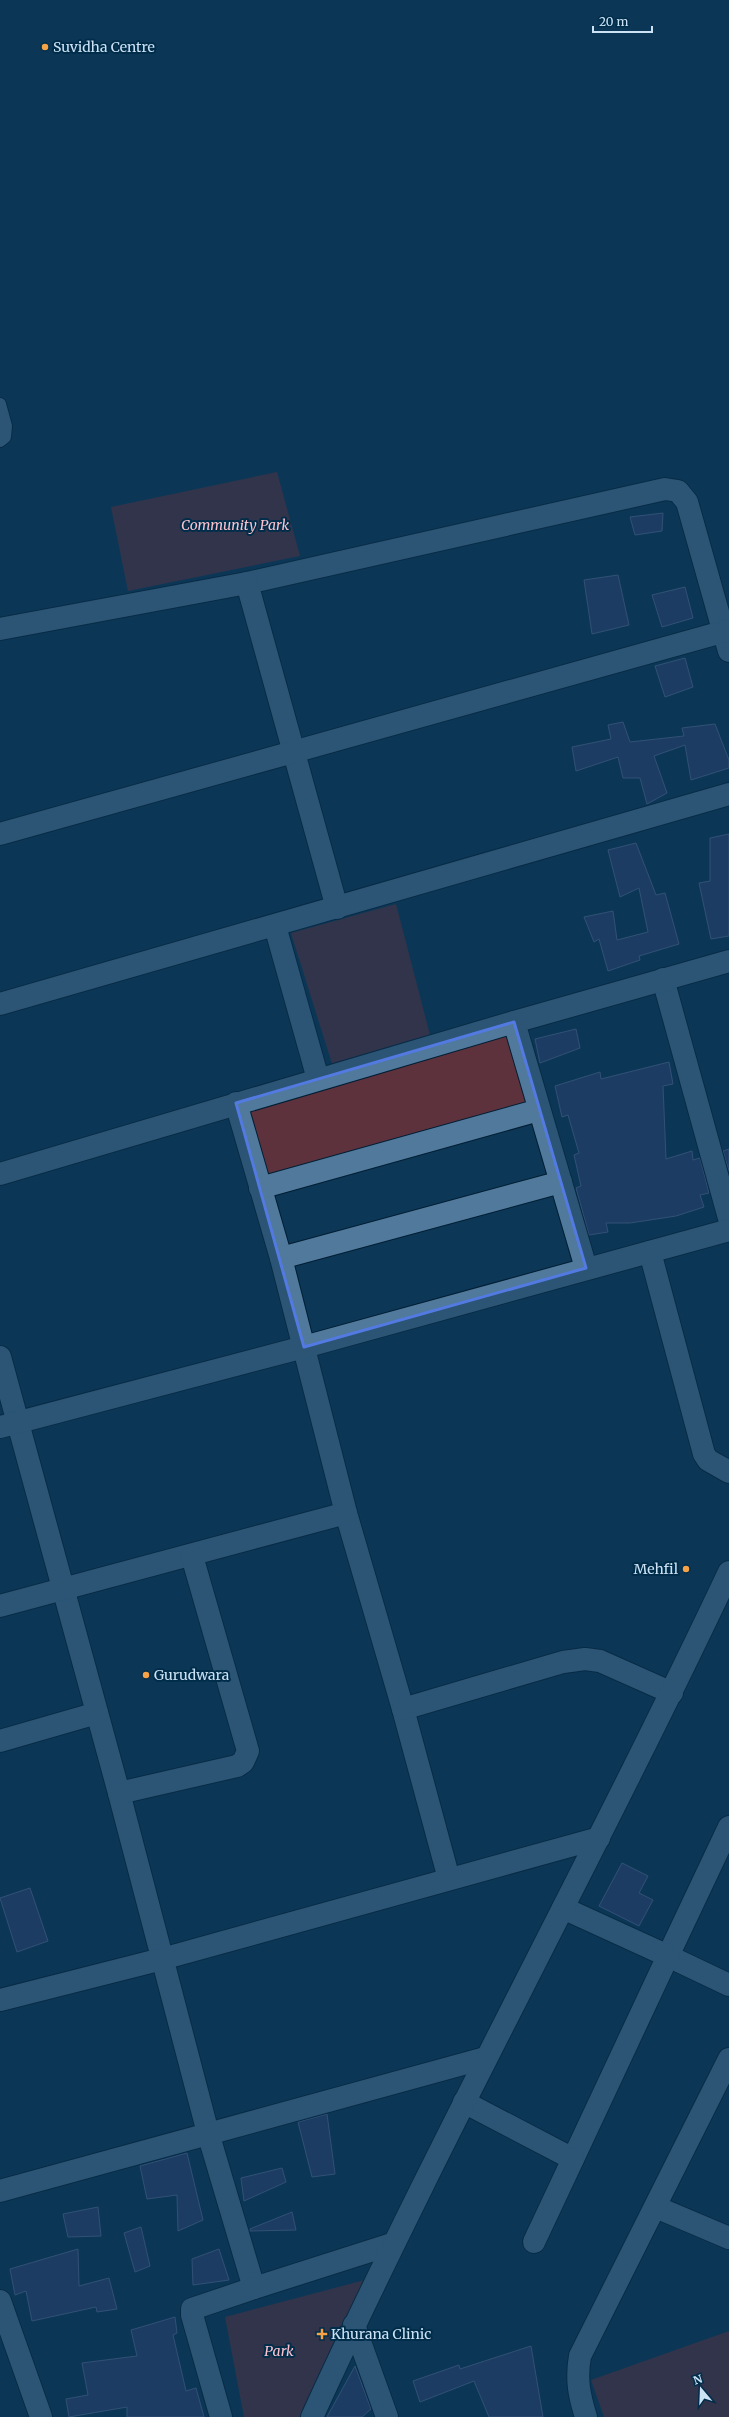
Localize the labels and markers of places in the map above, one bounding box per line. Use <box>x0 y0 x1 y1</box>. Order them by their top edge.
place label: Suvidha Centre <box>53 38 155 56</box>
marker: Suvidha Centre <box>40 42 50 52</box>
place label: Mehfil <box>634 1560 679 1578</box>
marker: Mehfil <box>681 1564 691 1574</box>
place label: Gurudwara <box>154 1666 230 1684</box>
marker: Gurudwara <box>141 1670 151 1680</box>
place label: Khurana Clinic <box>331 2325 431 2343</box>
marker: Khurana Clinic <box>316 2328 328 2340</box>

